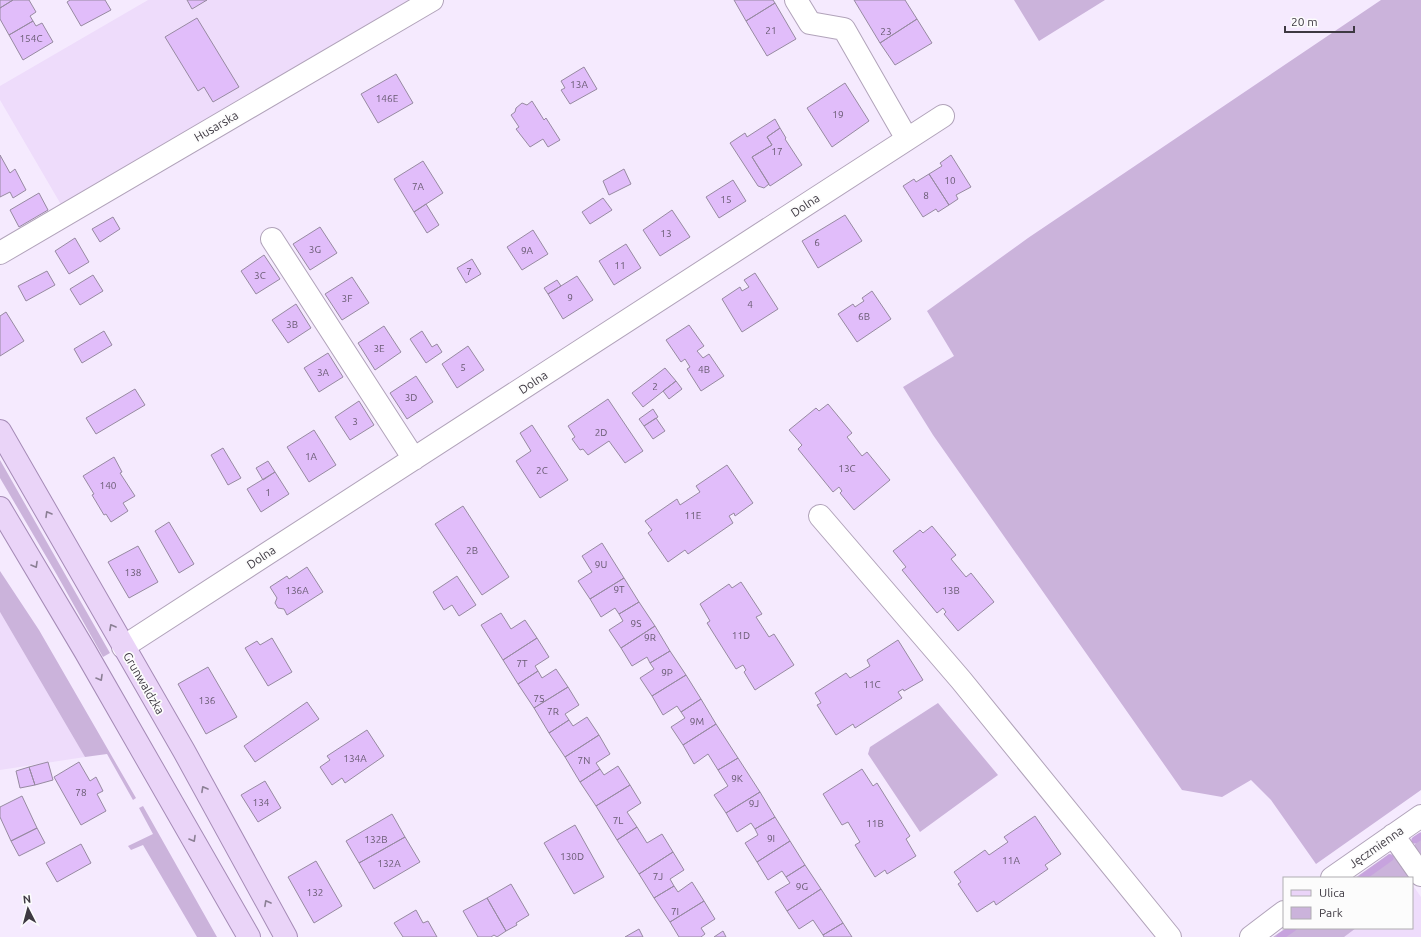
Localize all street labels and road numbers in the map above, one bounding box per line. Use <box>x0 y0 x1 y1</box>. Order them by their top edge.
street label: Husarska <box>192 108 240 144</box>
street label: Dolna <box>788 191 822 219</box>
street label: Dolna <box>516 368 550 396</box>
street label: Dolna <box>244 543 278 571</box>
street label: Grunwaldzka <box>121 650 167 716</box>
street label: Jęczmienna <box>1346 823 1406 871</box>

